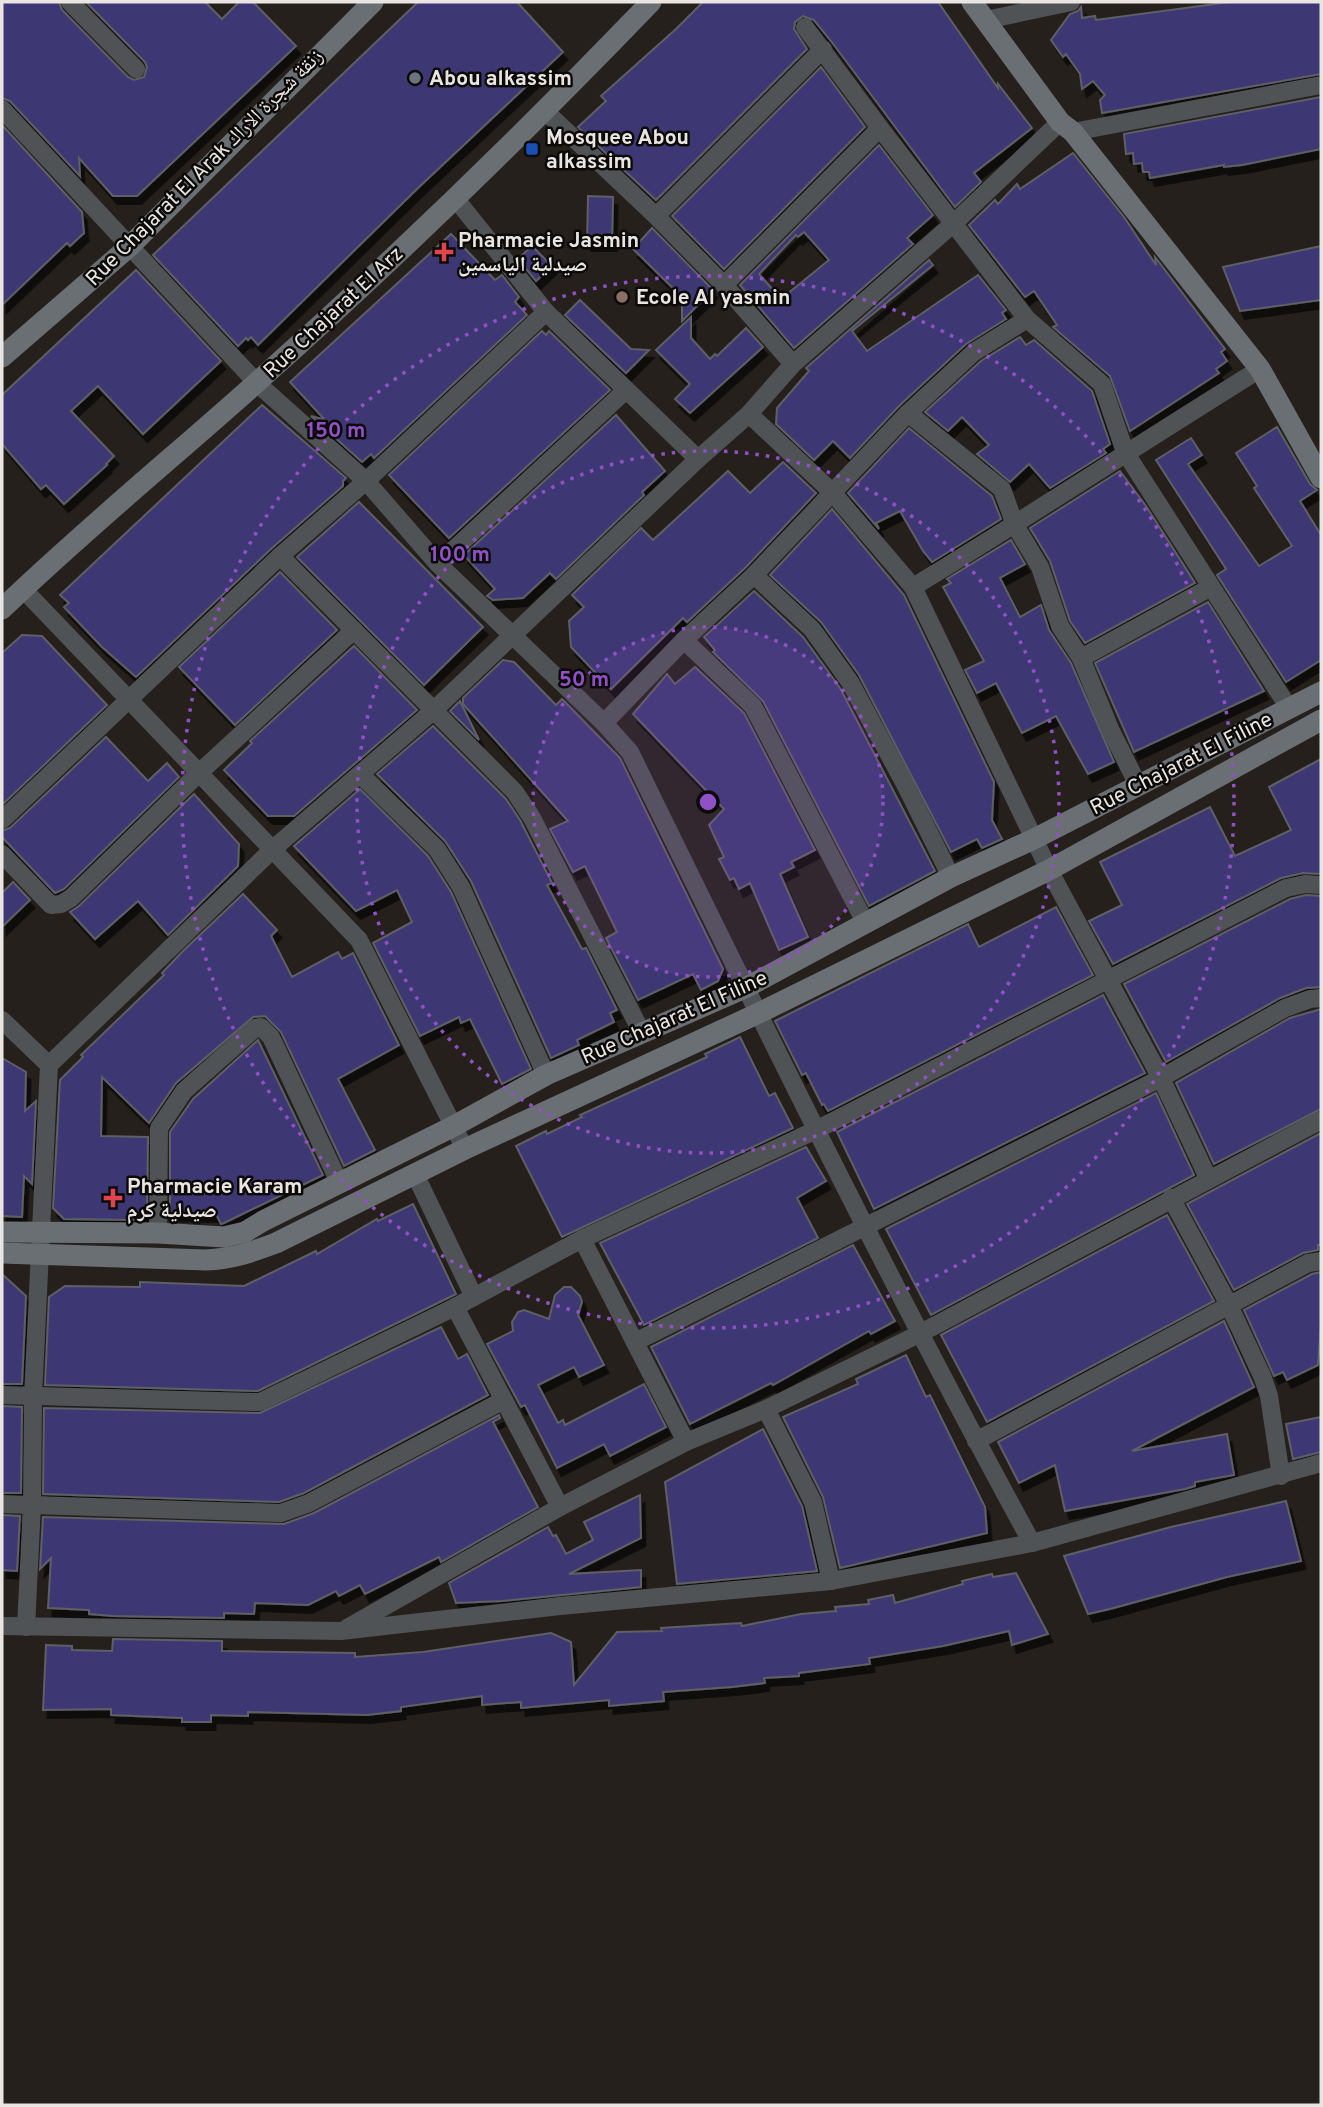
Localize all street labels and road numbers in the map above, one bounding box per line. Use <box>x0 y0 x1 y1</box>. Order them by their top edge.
street label: Rue Chajarat El Arak زنقة شجرة الاراك <box>81 44 330 293</box>
street label: Rue Chajarat El Arz <box>258 241 410 385</box>
street label: Rue Chajarat El Filine <box>1086 707 1277 822</box>
street label: Rue Chajarat El Filine <box>577 965 772 1072</box>

